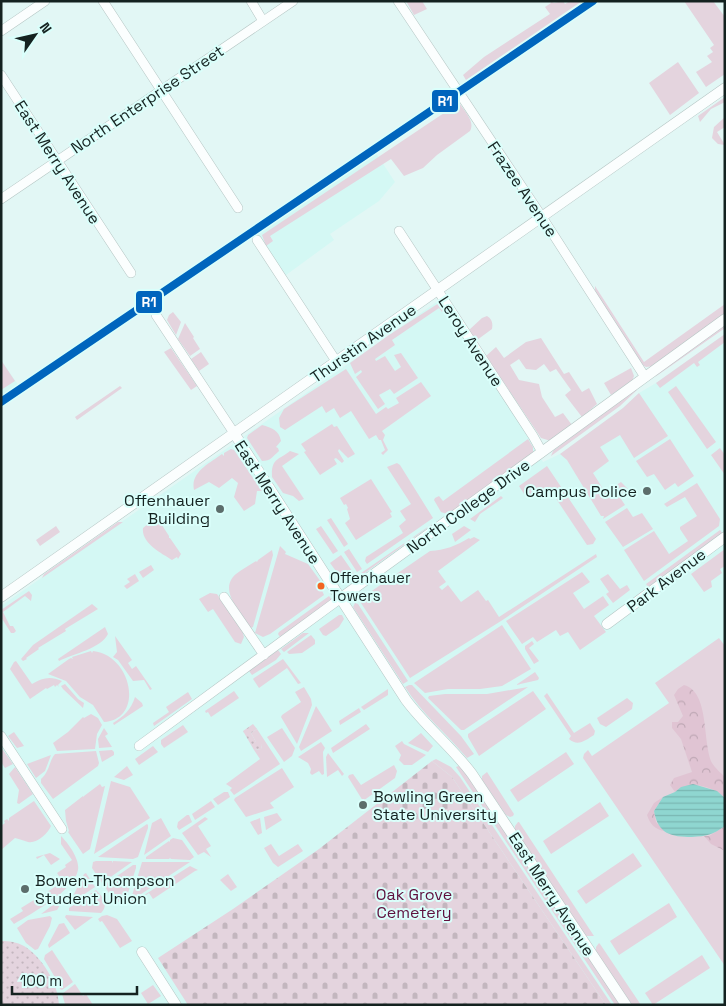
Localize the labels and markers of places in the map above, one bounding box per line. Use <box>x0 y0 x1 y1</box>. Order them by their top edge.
place label: Campus Police <box>525 481 637 502</box>
marker: Campus Police <box>641 485 653 497</box>
place label: Offenhauer Building <box>124 490 210 529</box>
marker: Offenhauer Building <box>214 503 226 515</box>
place label: Offenhauer Towers <box>330 568 411 605</box>
marker: Offenhauer Towers <box>316 581 326 591</box>
place label: Bowling Green State University <box>373 786 497 825</box>
marker: Bowling Green State University <box>357 799 369 811</box>
place label: Bowen-Thompson Student Union <box>35 870 174 909</box>
marker: Bowen-Thompson Student Union <box>19 883 31 895</box>

